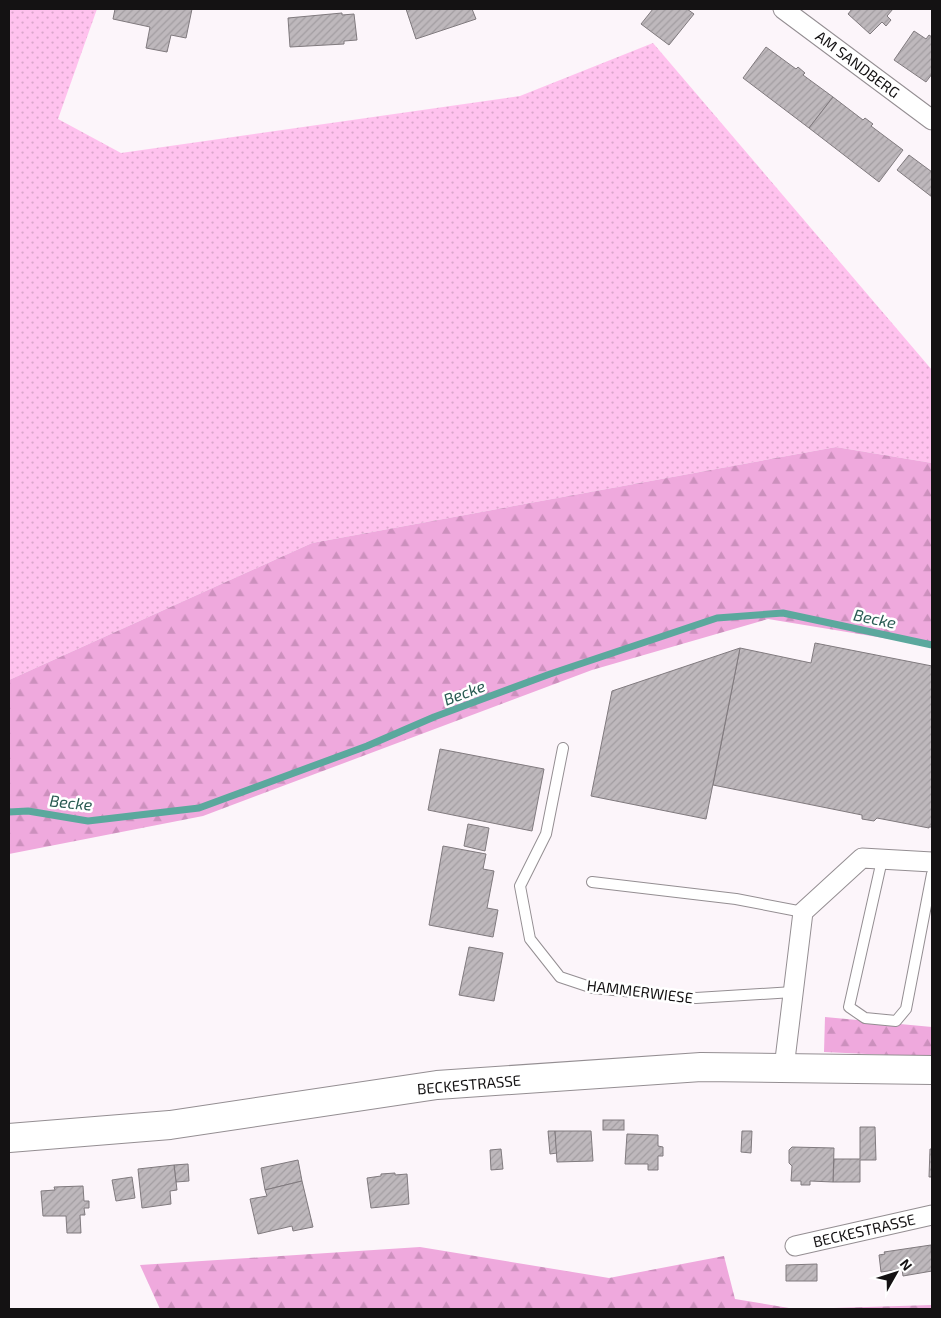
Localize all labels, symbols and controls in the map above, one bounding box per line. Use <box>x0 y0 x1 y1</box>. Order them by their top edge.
street label: AM SANDBERG <box>812 27 904 101</box>
water label: Becke <box>852 604 898 632</box>
water label: Becke <box>440 675 488 709</box>
water label: Becke <box>49 790 94 814</box>
street label: HAMMERWIESE <box>586 976 694 1006</box>
street label: BECKESTRASSE <box>416 1070 522 1098</box>
street label: BECKESTRASSE <box>811 1210 917 1250</box>
north arrow <box>871 1248 921 1298</box>
text: N <box>897 1255 916 1274</box>

